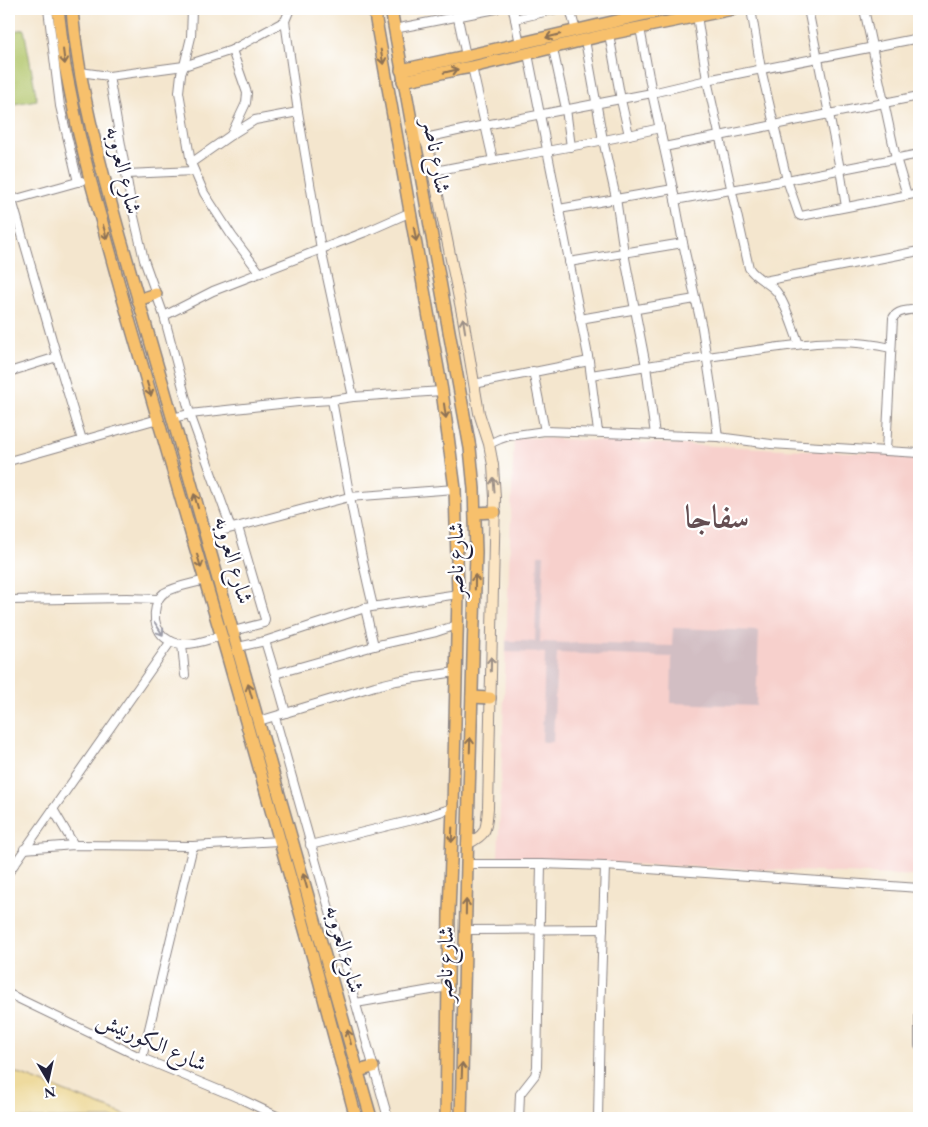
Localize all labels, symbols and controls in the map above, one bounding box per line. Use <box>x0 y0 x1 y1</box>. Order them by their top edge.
one-way arrow <box>545 32 561 41</box>
one-way arrow <box>378 48 388 64</box>
one-way arrow <box>59 49 69 65</box>
one-way arrow <box>442 66 458 75</box>
street label: شارع ناصر <box>412 114 458 196</box>
street label: شارع العروبه <box>95 123 149 218</box>
one-way arrow <box>100 224 110 240</box>
one-way arrow <box>410 226 420 242</box>
one-way arrow <box>459 318 469 334</box>
one-way arrow <box>145 380 155 396</box>
one-way arrow <box>441 403 451 419</box>
one-way arrow <box>490 477 499 493</box>
one-way arrow <box>191 494 201 510</box>
district label: سفاجا <box>685 496 749 538</box>
street label: شارع العروبه <box>204 513 260 608</box>
street label: شارع ناصر <box>441 522 474 600</box>
one-way arrow <box>195 553 205 569</box>
one-way arrow <box>470 574 480 590</box>
one-way arrow <box>154 622 165 636</box>
one-way arrow <box>486 657 496 673</box>
one-way arrow <box>245 684 255 700</box>
one-way arrow <box>466 737 475 753</box>
one-way arrow <box>447 827 456 843</box>
one-way arrow <box>299 873 309 889</box>
one-way arrow <box>461 899 471 916</box>
street label: شارع العروبه <box>315 902 371 997</box>
street label: شارع ناصر <box>430 926 464 1004</box>
street label: شارع الكورنيش <box>91 1004 212 1082</box>
one-way arrow <box>344 1030 353 1046</box>
north arrow <box>22 1054 72 1104</box>
one-way arrow <box>458 1062 467 1078</box>
text: N <box>42 1083 57 1103</box>

